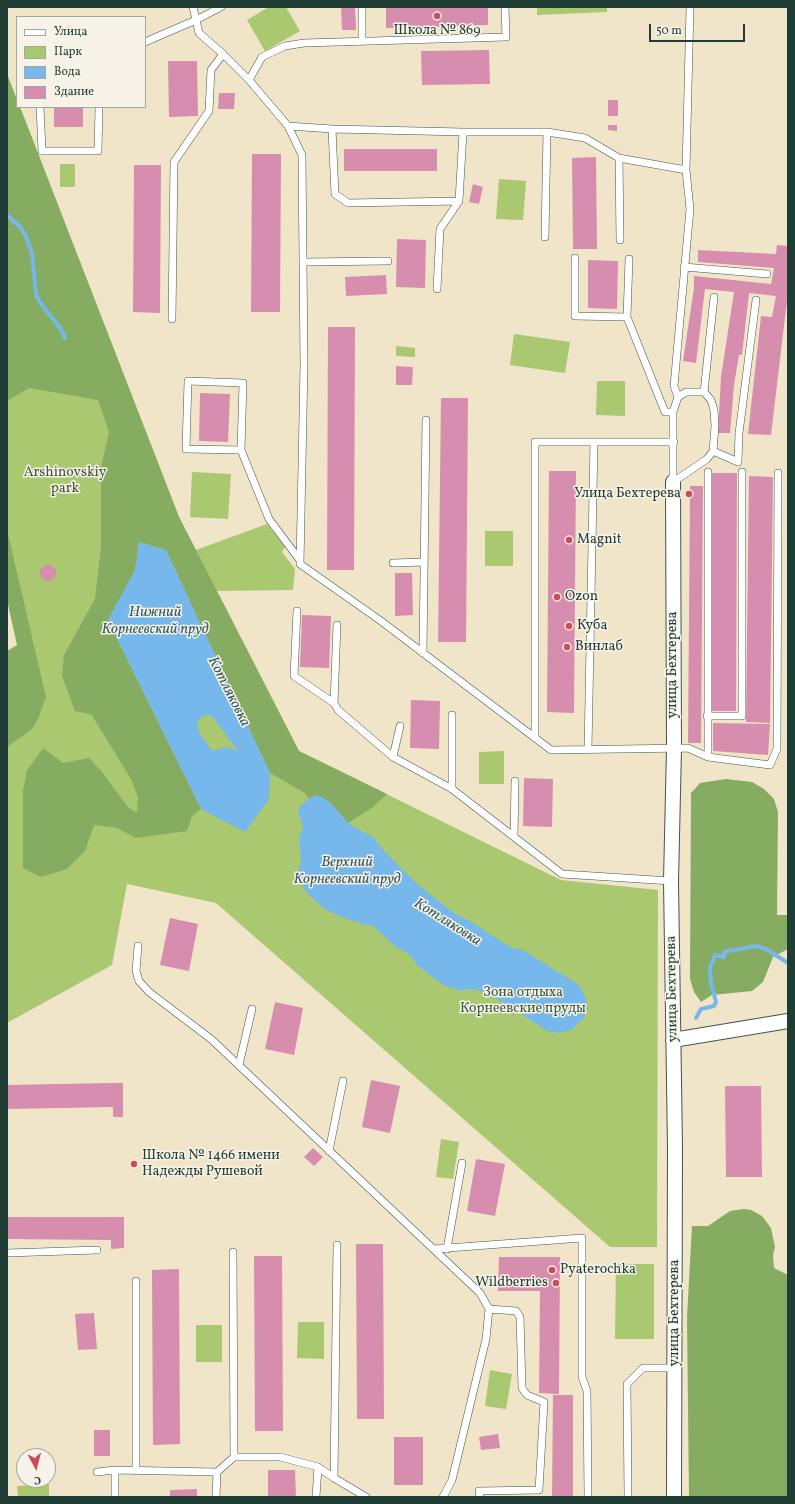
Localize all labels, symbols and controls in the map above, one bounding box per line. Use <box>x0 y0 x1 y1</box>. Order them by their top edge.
marker: Школа № 869 <box>432 11 442 21</box>
legend <box>16 16 146 108</box>
scale bar <box>651 16 747 42</box>
place label: Школа № 869 <box>394 23 480 39</box>
text: 50 m <box>656 23 682 39</box>
text: Улица <box>54 24 87 40</box>
text: Парк <box>54 44 82 60</box>
text: Вода <box>54 64 81 80</box>
text: Здание <box>54 84 94 100</box>
park label: Arshinovskiy park <box>24 465 106 498</box>
place label: Улица Бехтерева <box>574 486 681 502</box>
marker: Улица Бехтерева <box>684 489 694 499</box>
place label: Magnit <box>577 532 622 548</box>
marker: Magnit <box>564 535 574 545</box>
place label: Ozon <box>565 589 598 605</box>
marker: Ozon <box>552 592 562 602</box>
water label: Нижний Корнеевский пруд <box>101 604 209 639</box>
street label: улица Бехтерева <box>665 612 681 718</box>
place label: Куба <box>577 618 607 634</box>
marker: Куба <box>564 621 574 631</box>
place label: Винлаб <box>575 639 623 655</box>
marker: Винлаб <box>562 642 572 652</box>
water label: Котляковка <box>203 654 253 730</box>
water label: Верхний Корнеевский пруд <box>293 854 401 889</box>
water label: Котляковка <box>410 895 484 951</box>
street label: улица Бехтерева <box>664 935 682 1043</box>
park label: Зона отдыха Корнеевские пруды <box>460 985 586 1018</box>
place label: Школа № 1466 имени Надежды Рушевой <box>142 1148 280 1180</box>
marker: Школа № 1466 имени Надежды Рушевой <box>129 1159 139 1169</box>
street label: улица Бехтерева <box>667 1260 683 1366</box>
place label: Pyaterochka <box>560 1262 636 1278</box>
marker: Pyaterochka <box>547 1265 557 1275</box>
place label: Wildberries <box>475 1275 548 1291</box>
marker: Wildberries <box>551 1278 561 1288</box>
north arrow <box>16 1448 56 1488</box>
text: С <box>33 1472 42 1487</box>

